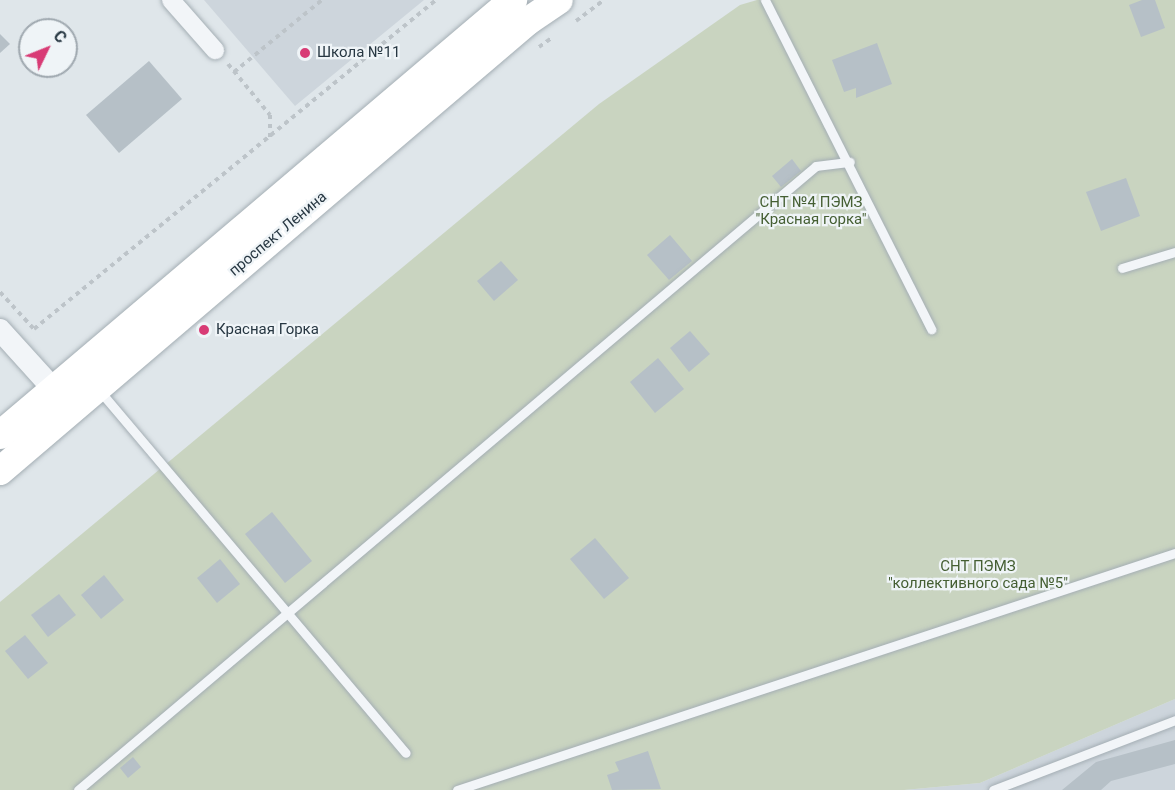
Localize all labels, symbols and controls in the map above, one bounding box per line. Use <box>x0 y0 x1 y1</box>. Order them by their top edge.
north arrow <box>18 18 78 78</box>
text: С <box>50 26 71 47</box>
place label: Школа №11 <box>317 44 400 62</box>
marker: Школа №11 <box>298 46 312 60</box>
street label: проспект Ленина <box>226 188 330 280</box>
park label: СНТ №4 ПЭМЗ "Красная горка" <box>755 193 867 228</box>
place label: Красная Горка <box>216 321 319 339</box>
marker: Красная Горка <box>197 323 211 337</box>
park label: СНТ ПЭМЗ "коллективного сада №5" <box>888 557 1068 592</box>

